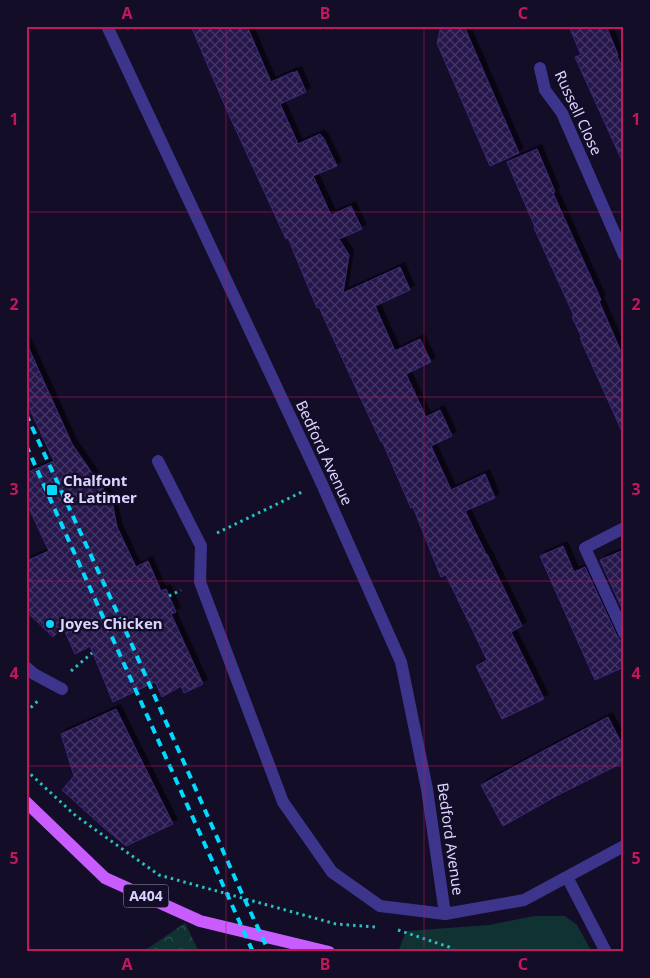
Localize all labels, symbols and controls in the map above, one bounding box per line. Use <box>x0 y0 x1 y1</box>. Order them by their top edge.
text: A <box>121 2 133 24</box>
text: B <box>320 2 330 24</box>
text: C <box>518 2 528 24</box>
street label: Russell Close <box>551 67 607 158</box>
text: 1 <box>9 108 19 130</box>
text: 1 <box>631 108 641 130</box>
text: 2 <box>9 293 19 315</box>
text: 2 <box>631 293 641 315</box>
street label: Bedford Avenue <box>292 397 358 508</box>
place label: Chalfont & Latimer <box>63 470 137 507</box>
text: 3 <box>9 478 19 500</box>
text: 3 <box>631 478 641 500</box>
marker: Chalfont & Latimer <box>45 483 59 497</box>
place label: Joyes Chicken <box>58 613 163 633</box>
marker: Joyes Chicken <box>44 618 56 630</box>
text: 4 <box>9 662 19 684</box>
text: 4 <box>631 662 641 684</box>
street label: Bedford Avenue <box>433 781 469 896</box>
text: 5 <box>9 847 19 869</box>
text: 5 <box>631 847 641 869</box>
road number: A404 <box>124 884 168 908</box>
text: A <box>121 953 133 975</box>
text: B <box>320 953 330 975</box>
text: C <box>518 953 528 975</box>

